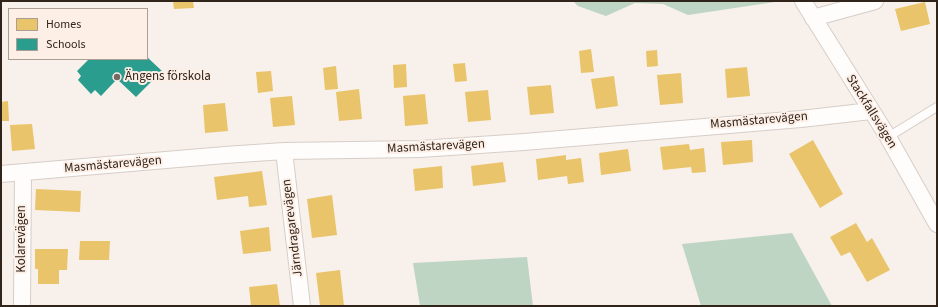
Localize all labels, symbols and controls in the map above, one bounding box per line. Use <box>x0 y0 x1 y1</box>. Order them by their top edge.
legend <box>8 8 148 60</box>
text: Homes <box>46 16 81 33</box>
text: Schools <box>46 36 86 53</box>
place label: Ängens förskola <box>125 69 211 85</box>
marker: Ängens förskola <box>112 72 122 82</box>
street label: Stackfallsvägen <box>842 72 900 152</box>
street label: Masmästarevägen <box>710 109 808 133</box>
street label: Masmästarevägen <box>387 137 485 157</box>
street label: Masmästarevägen <box>64 153 162 177</box>
street label: Järndragarevägen <box>279 178 307 278</box>
street label: Kolarevägen <box>14 205 30 273</box>

